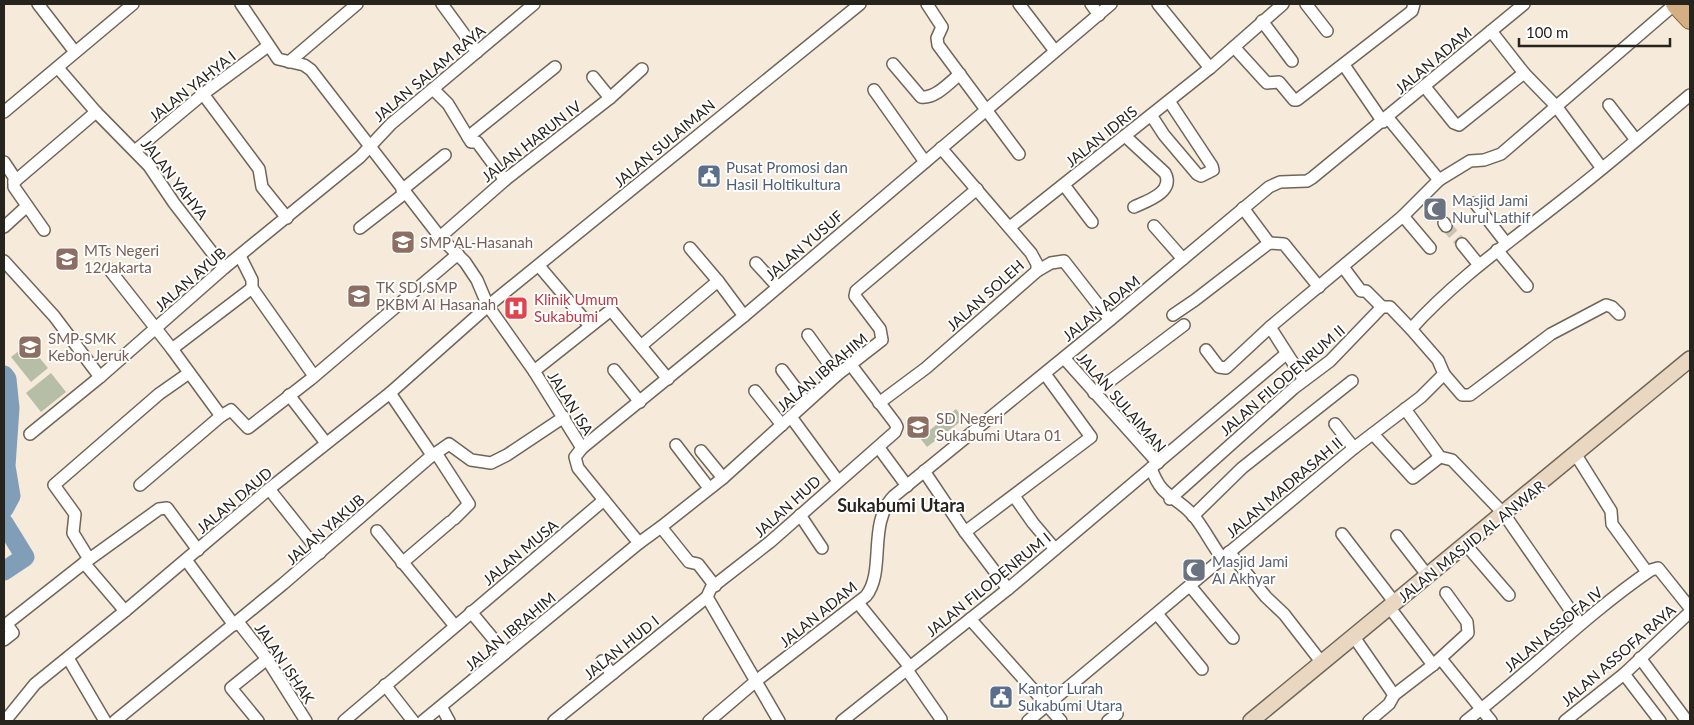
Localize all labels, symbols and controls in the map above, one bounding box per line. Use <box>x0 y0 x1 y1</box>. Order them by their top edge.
scale bar <box>1519 15 1670 47</box>
street label: JALAN SALAM RAYA <box>370 21 489 125</box>
street label: JALAN ADAM <box>1391 23 1475 97</box>
text: 100 m <box>1526 23 1568 41</box>
street label: JALAN YAHYA I <box>145 47 239 125</box>
street label: JALAN HARUN IV <box>478 96 585 185</box>
street label: JALAN SULAIMAN <box>610 96 718 190</box>
street label: JALAN IDRIS <box>1062 102 1140 170</box>
street label: JALAN YAHYA <box>138 135 213 224</box>
place label: Pusat Promosi dan Hasil Holtikultura <box>726 158 848 193</box>
public building icon: Pusat Promosi dan Hasil Holtikultura <box>696 163 722 189</box>
place label: Masjid Jami Nurul Lathif <box>1452 191 1531 226</box>
mosque icon: Masjid Jami Nurul Lathif <box>1422 196 1448 222</box>
street label: JALAN YUSUF <box>762 206 846 284</box>
school or university icon: SMP AL-Hasanah <box>390 229 416 255</box>
place label: SMP AL-Hasanah <box>420 233 533 251</box>
place label: MTs Negeri 12 Jakarta <box>84 241 159 276</box>
street label: JALAN AYUB <box>151 243 229 315</box>
school or university icon: MTs Negeri 12 Jakarta <box>54 246 80 272</box>
street label: JALAN SOLEH <box>943 256 1027 334</box>
street label: JALAN ADAM <box>1059 271 1143 345</box>
place label: TK SDI SMP PKBM Al Hasanah <box>376 278 496 313</box>
school or university icon: TK SDI SMP PKBM Al Hasanah <box>346 283 372 309</box>
place label: Klinik Umum Sukabumi <box>534 290 618 325</box>
hospital icon: Klinik Umum Sukabumi <box>503 295 529 321</box>
street label: JALAN FILODENRUM II <box>1216 321 1348 439</box>
place label: SMP-SMK Kebon Jeruk <box>48 329 130 364</box>
street label: JALAN IBRAHIM <box>773 329 871 415</box>
school or university icon: SMP-SMK Kebon Jeruk <box>17 334 43 360</box>
street label: JALAN SULAIMAN <box>1074 348 1170 456</box>
street label: JALAN ISA <box>544 368 598 439</box>
place label: SD Negeri Sukabumi Utara 01 <box>936 409 1062 444</box>
school or university icon: SD Negeri Sukabumi Utara 01 <box>905 414 931 440</box>
street label: JALAN MADRASAH II <box>1222 433 1346 541</box>
street label: JALAN DAUD <box>193 463 275 537</box>
street label: JALAN HUD <box>750 471 824 541</box>
street label: JALAN MASJID AL ANWAR <box>1394 476 1549 606</box>
street label: JALAN YAKUB <box>282 490 368 568</box>
district label: Sukabumi Utara <box>837 494 965 516</box>
street label: JALAN MUSA <box>479 515 562 589</box>
street label: JALAN FILODENRUM I <box>922 528 1054 640</box>
place label: Masjid Jami Al Akhyar <box>1212 552 1288 587</box>
mosque icon: Masjid Jami Al Akhyar <box>1181 557 1207 583</box>
street label: JALAN ADAM <box>776 577 860 651</box>
street label: JALAN ASSOFA IV <box>1500 582 1606 675</box>
street label: JALAN IBRAHIM <box>461 588 559 674</box>
street label: JALAN ASSOFA RAYA <box>1557 600 1679 710</box>
street label: JALAN HUD I <box>580 611 662 683</box>
street label: JALAN ISHAK <box>251 619 319 707</box>
place label: Kantor Lurah Sukabumi Utara <box>1018 679 1122 714</box>
public building icon: Kantor Lurah Sukabumi Utara <box>988 684 1014 710</box>

